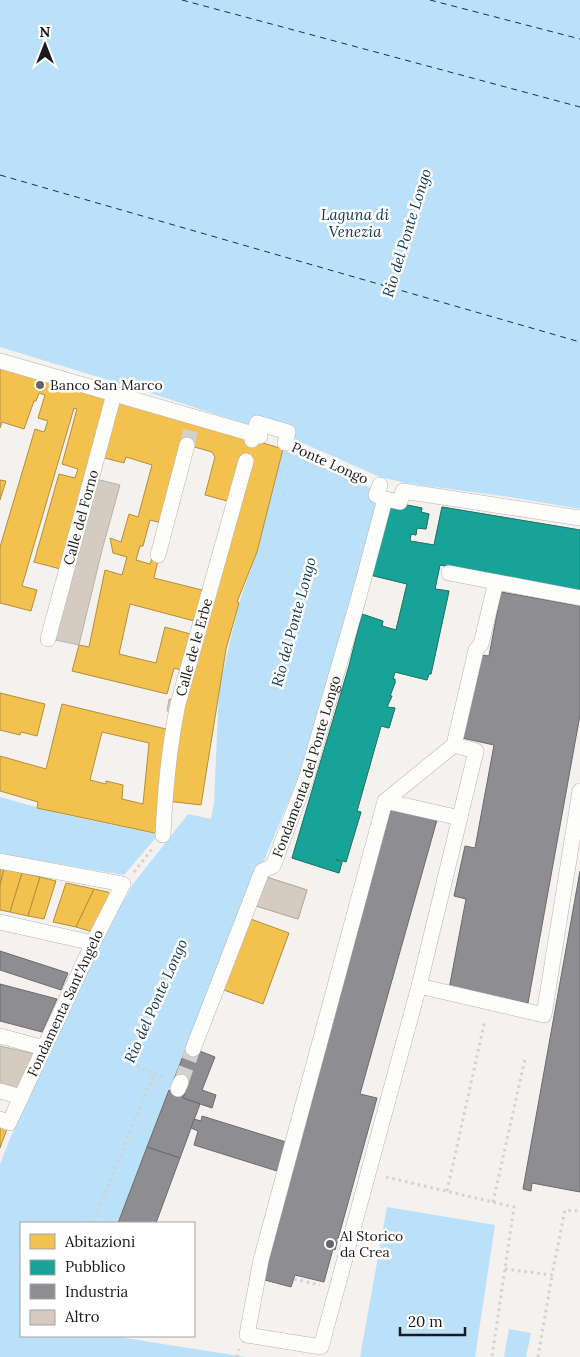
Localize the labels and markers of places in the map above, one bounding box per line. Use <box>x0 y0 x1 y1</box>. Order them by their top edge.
place label: Banco San Marco <box>50 376 163 394</box>
marker: Banco San Marco <box>34 379 46 391</box>
place label: Al Storico da Crea <box>339 1227 403 1261</box>
marker: Al Storico da Crea <box>324 1238 336 1250</box>

